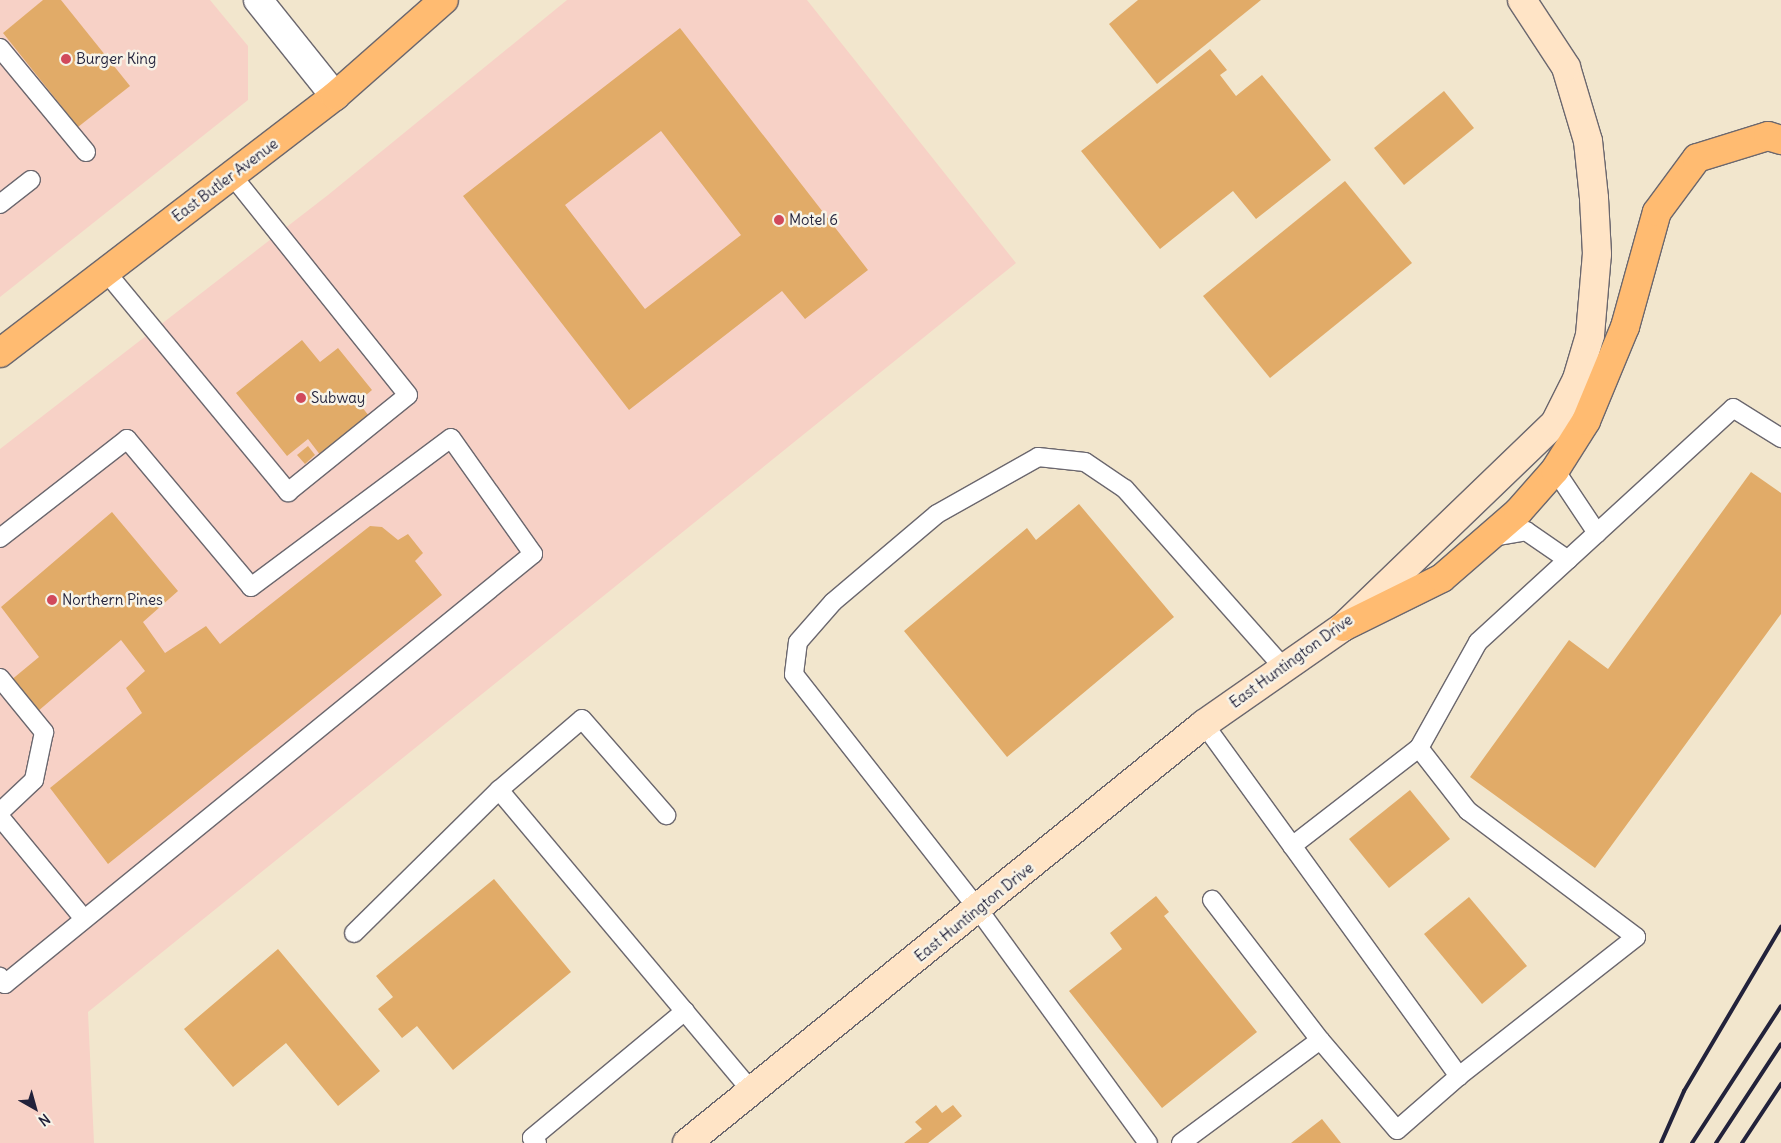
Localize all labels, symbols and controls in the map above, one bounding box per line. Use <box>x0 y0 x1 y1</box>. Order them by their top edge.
place label: Burger King <box>76 50 156 68</box>
marker: Burger King <box>60 53 72 65</box>
street label: East Butler Avenue <box>169 134 281 226</box>
place label: Motel 6 <box>789 211 838 229</box>
marker: Motel 6 <box>773 214 785 226</box>
place label: Subway <box>311 389 365 407</box>
marker: Subway <box>295 392 307 404</box>
place label: Northern Pines <box>62 591 163 609</box>
marker: Northern Pines <box>46 594 58 606</box>
street label: East Huntington Drive <box>1226 610 1356 712</box>
street label: East Huntington Drive <box>911 859 1037 965</box>
north arrow <box>10 1083 60 1133</box>
text: N <box>35 1110 54 1130</box>

